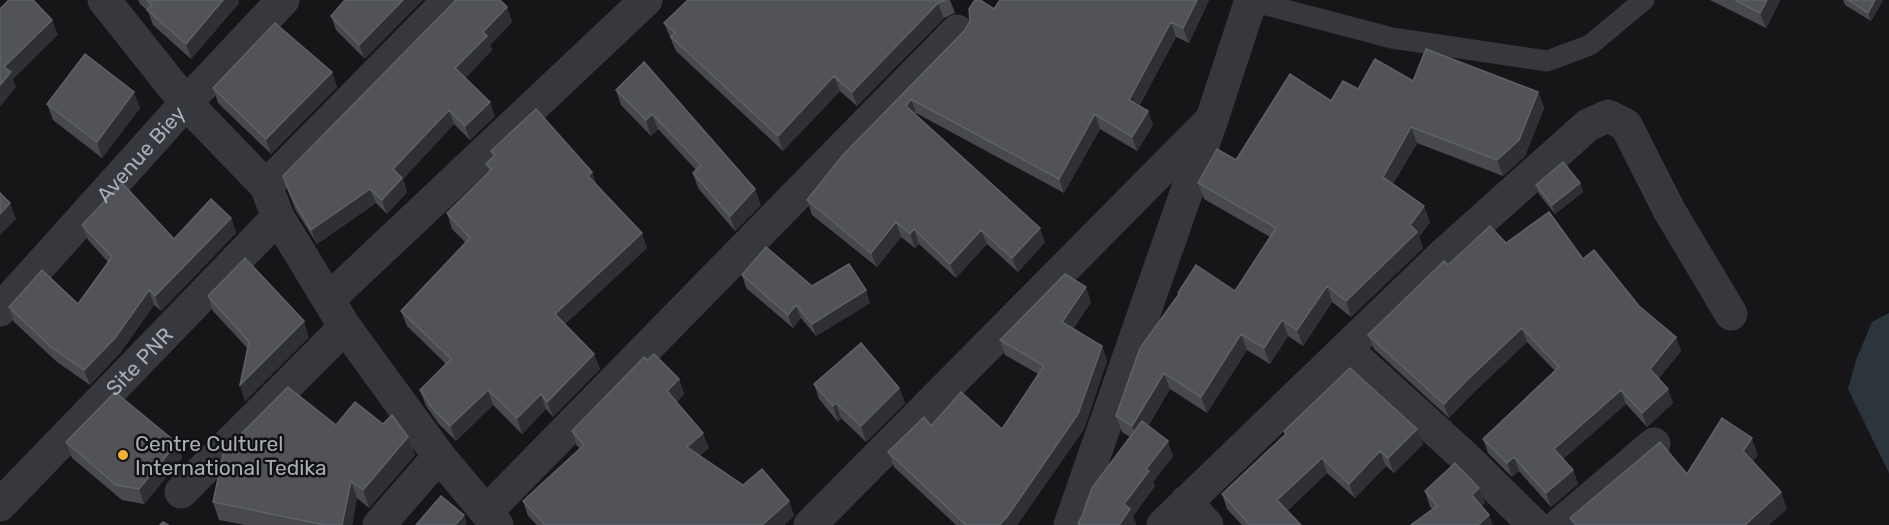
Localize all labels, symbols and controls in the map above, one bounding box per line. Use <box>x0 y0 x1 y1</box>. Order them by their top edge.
street label: Avenue Biey <box>91 100 190 207</box>
street label: Site PNR <box>100 322 177 400</box>
place label: Centre Culturel International Tedika <box>135 431 327 480</box>
marker: Centre Culturel International Tedika <box>116 448 130 462</box>

